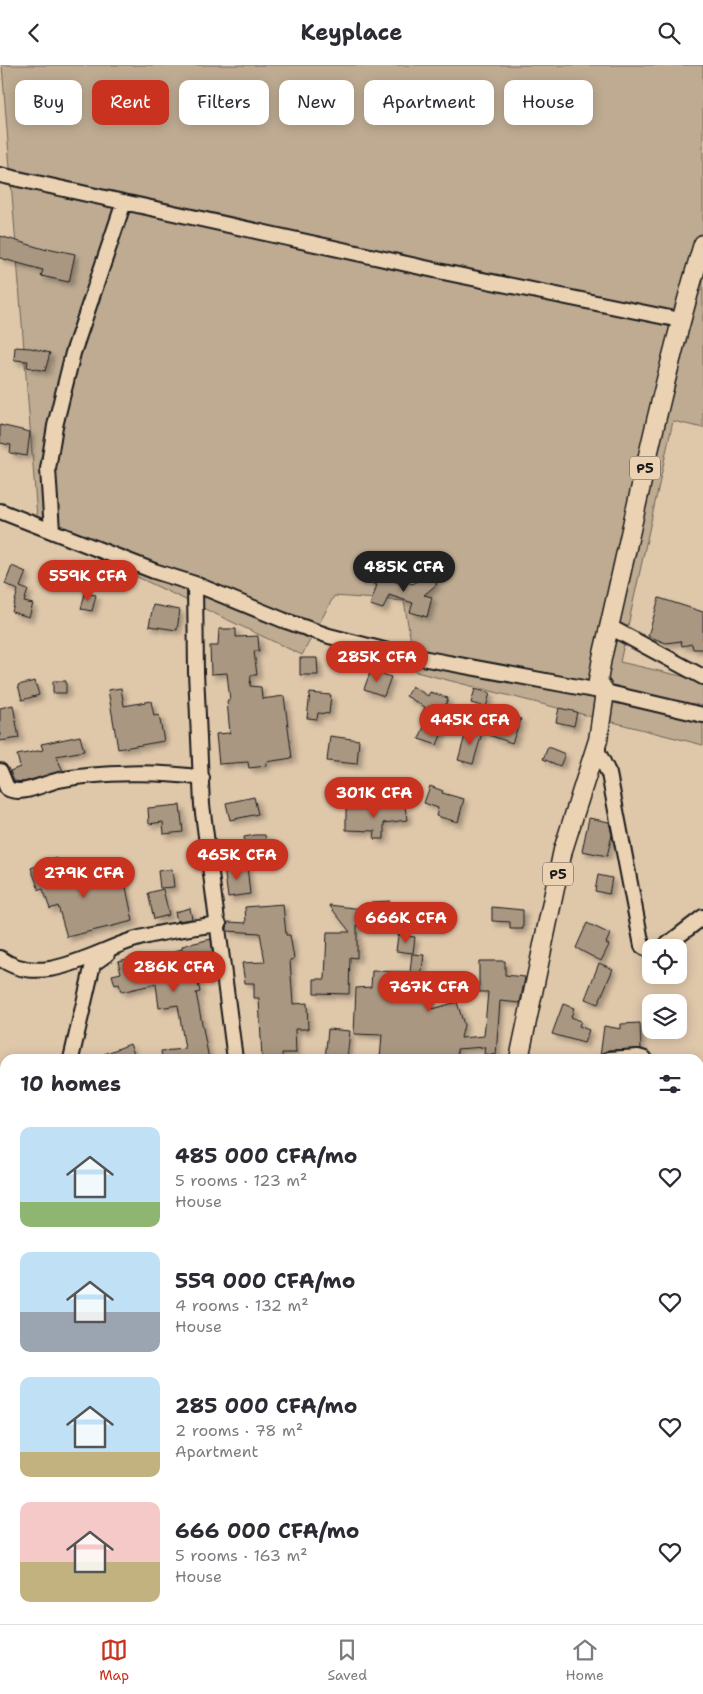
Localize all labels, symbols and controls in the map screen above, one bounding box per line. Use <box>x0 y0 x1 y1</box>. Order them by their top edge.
text: Keyplace <box>301 18 402 47</box>
icon: back <box>20 19 48 47</box>
icon: search <box>655 19 683 47</box>
chip: Buy <box>15 80 82 125</box>
chip: Rent <box>92 80 169 125</box>
chip: Filters <box>179 80 269 125</box>
chip: New <box>279 80 354 125</box>
chip: Apartment <box>364 80 494 125</box>
chip: House <box>504 80 593 125</box>
road number: P5 <box>630 457 660 479</box>
pin: 485K CFA <box>352 551 456 593</box>
text: 485K CFA <box>364 556 444 577</box>
pin: 559K CFA <box>36 559 140 602</box>
text: 559K CFA <box>49 565 127 586</box>
pin: 285K CFA <box>325 641 429 683</box>
text: 285K CFA <box>337 646 417 667</box>
pin: 445K CFA <box>418 703 522 746</box>
text: 445K CFA <box>430 709 510 730</box>
pin: 301K CFA <box>322 777 426 819</box>
text: 301K CFA <box>336 782 412 803</box>
pin: 465K CFA <box>185 839 289 881</box>
text: 465K CFA <box>197 844 277 865</box>
pin: 279K CFA <box>32 857 136 899</box>
text: 279K CFA <box>44 862 124 883</box>
road number: P5 <box>543 863 573 886</box>
pin: 666K CFA <box>354 901 458 944</box>
text: 666K CFA <box>365 907 447 928</box>
map controls <box>642 939 687 1039</box>
button: locate <box>642 939 687 984</box>
pin: 286K CFA <box>122 951 226 993</box>
text: 286K CFA <box>134 956 214 977</box>
pin: 767K CFA <box>377 971 481 1013</box>
text: 767K CFA <box>389 976 469 997</box>
button: layers <box>642 994 687 1039</box>
text: 10 homes <box>20 1070 121 1098</box>
icon: filters <box>656 1070 684 1098</box>
text: 485 000 CFA/mo <box>175 1142 357 1170</box>
icon: home <box>60 1147 120 1207</box>
icon: heart <box>656 1163 684 1191</box>
text: 5 rooms · 123 m² <box>175 1170 307 1191</box>
text: House <box>175 1191 222 1212</box>
text: 559 000 CFA/mo <box>175 1267 355 1295</box>
icon: home <box>60 1272 120 1332</box>
icon: heart <box>656 1288 684 1316</box>
text: 4 rooms · 132 m² <box>175 1295 309 1316</box>
text: House <box>175 1316 222 1337</box>
text: 285 000 CFA/mo <box>175 1392 357 1420</box>
icon: home <box>60 1397 120 1457</box>
icon: heart <box>656 1413 684 1441</box>
text: 2 rooms · 78 m² <box>175 1420 303 1441</box>
text: Apartment <box>175 1441 258 1462</box>
text: 666 000 CFA/mo <box>175 1517 359 1545</box>
icon: home <box>60 1522 120 1582</box>
icon: heart <box>656 1538 684 1566</box>
text: 5 rooms · 163 m² <box>175 1545 308 1566</box>
text: House <box>175 1566 222 1587</box>
tab: Map <box>99 1636 129 1684</box>
tab: Saved <box>327 1636 367 1684</box>
tab: Home <box>565 1636 604 1684</box>

